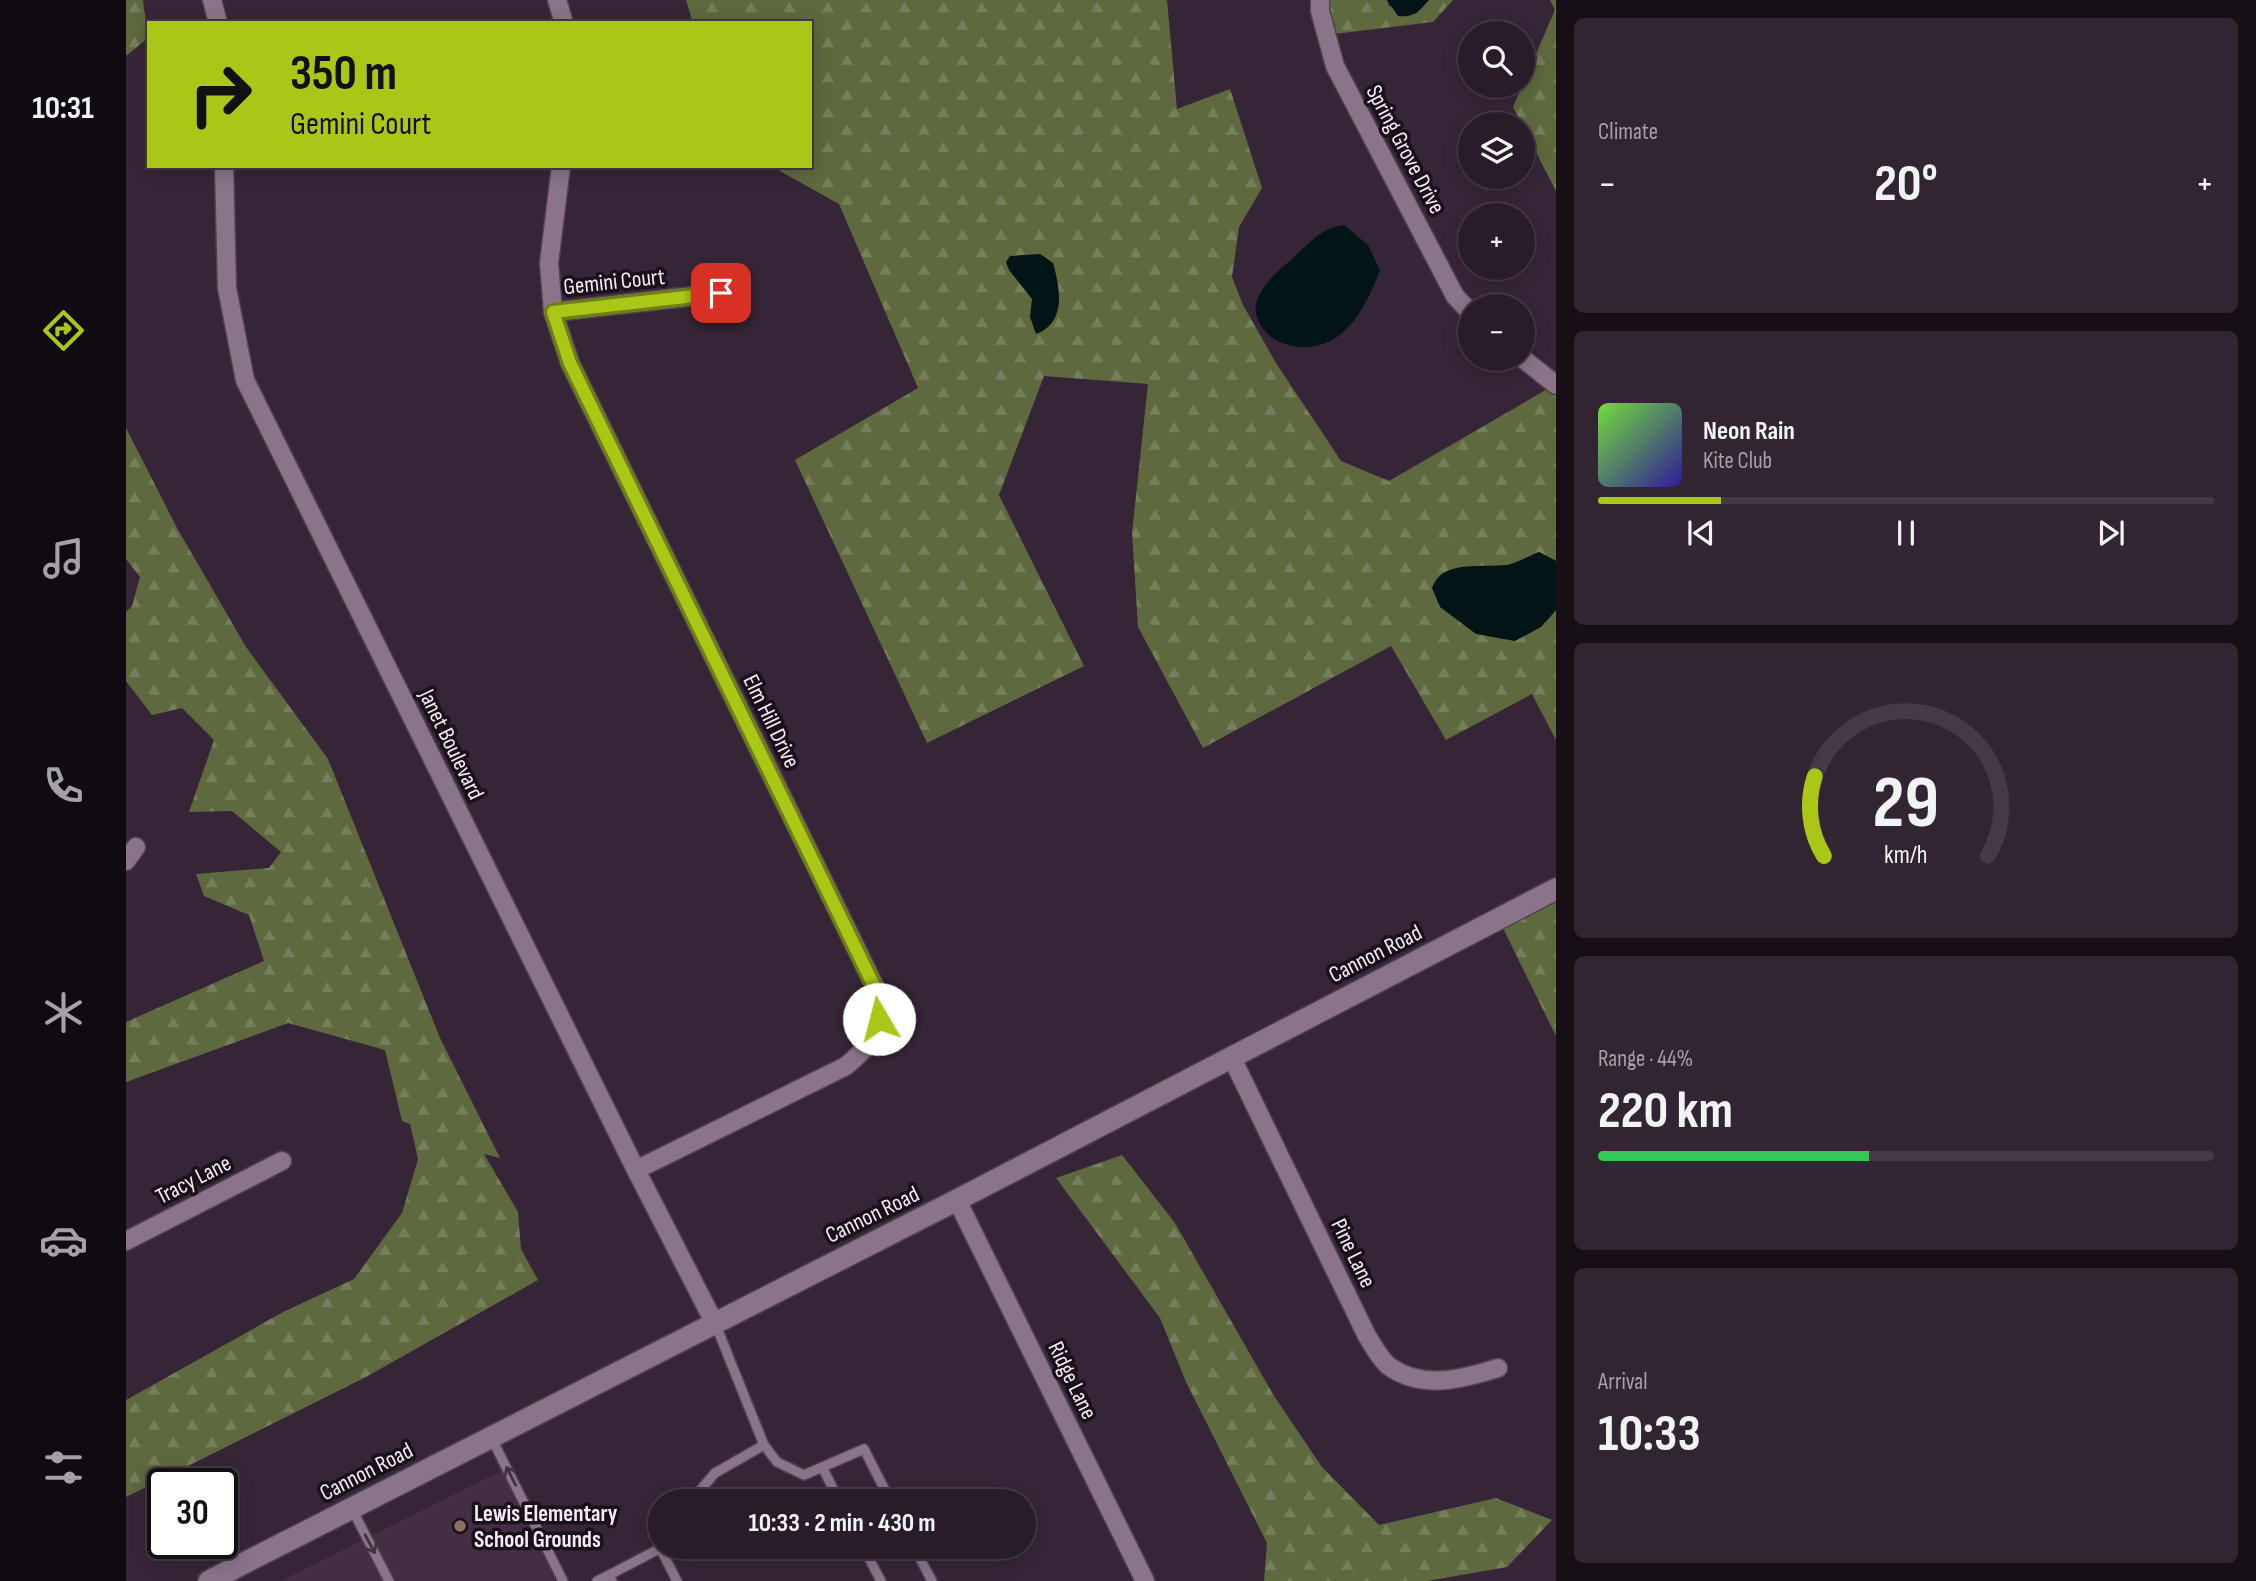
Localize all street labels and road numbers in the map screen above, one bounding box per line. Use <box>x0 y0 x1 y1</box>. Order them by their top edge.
street label: Spring Grove Drive <box>1359 80 1451 219</box>
street label: Gemini Court <box>562 263 666 301</box>
street label: Elm Hill Drive <box>736 670 806 773</box>
street label: Janet Boulevard <box>412 684 490 804</box>
street label: Cannon Road <box>1324 919 1427 989</box>
street label: Tracy Lane <box>151 1149 236 1211</box>
street label: Cannon Road <box>821 1180 924 1250</box>
street label: Pine Lane <box>1324 1214 1382 1292</box>
street label: Ridge Lane <box>1041 1337 1103 1424</box>
street label: Cannon Road <box>315 1437 418 1507</box>

